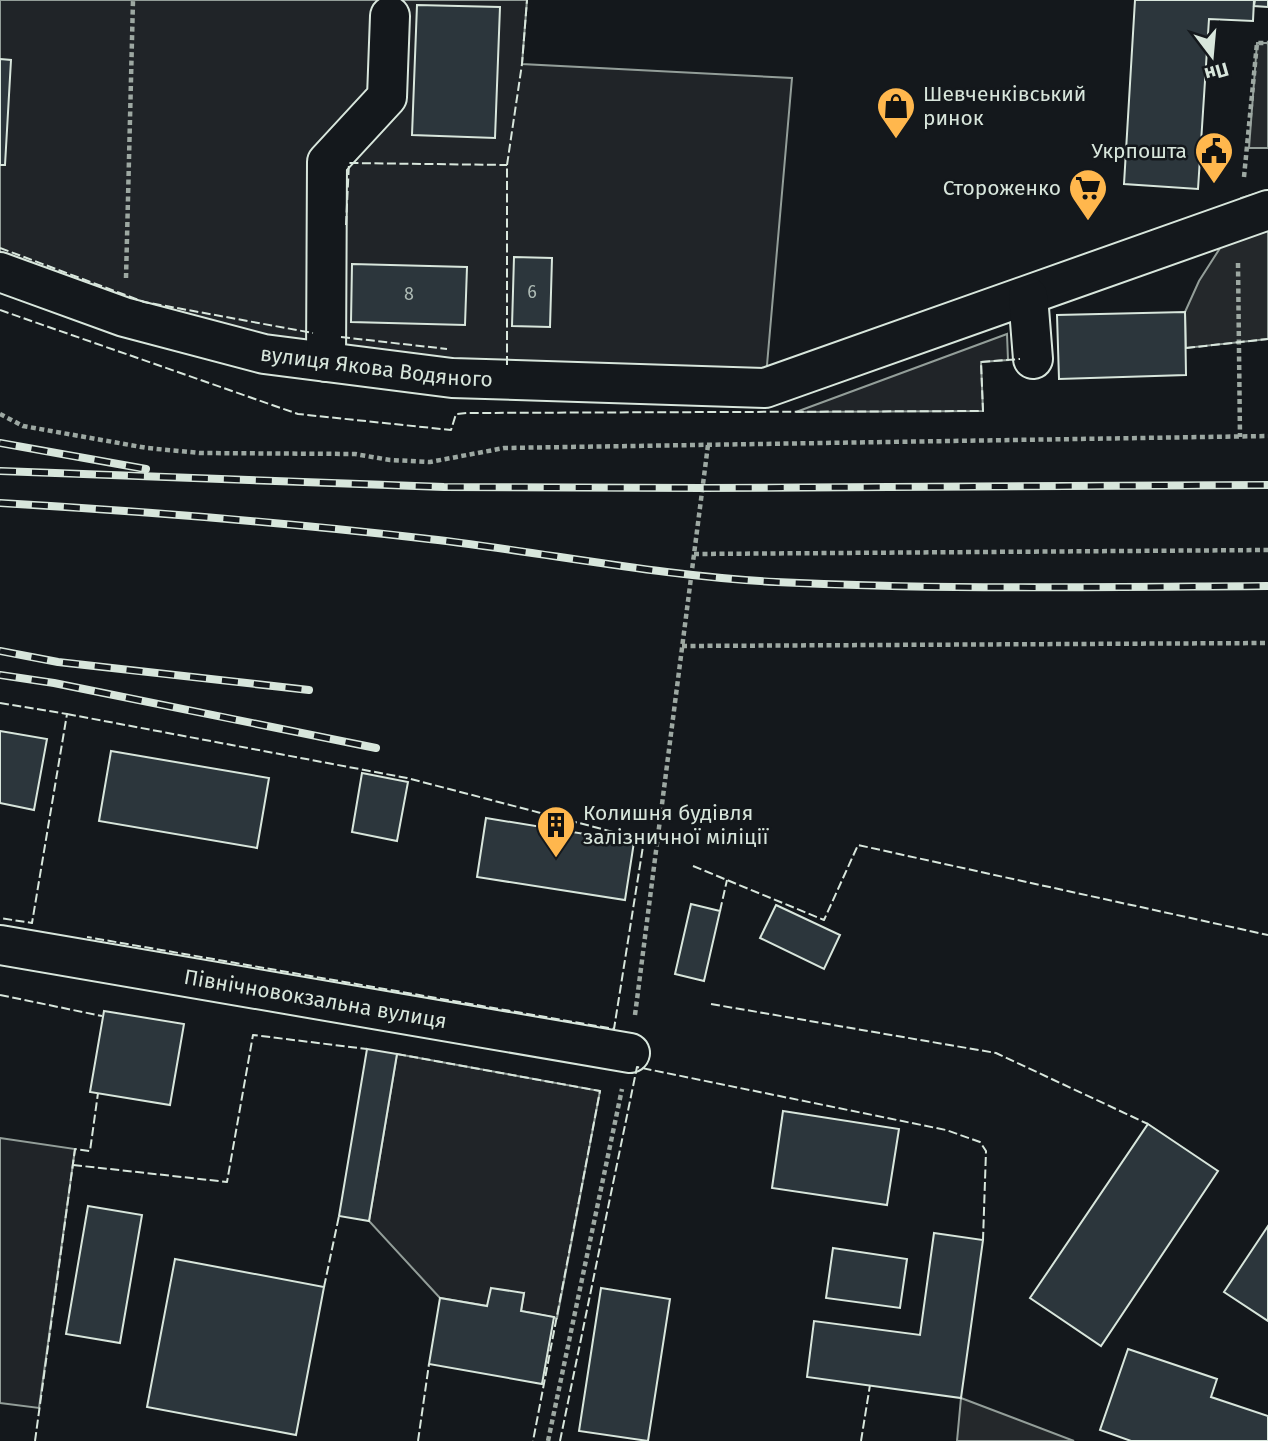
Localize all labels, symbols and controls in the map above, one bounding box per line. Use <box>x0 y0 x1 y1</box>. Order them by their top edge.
north arrow <box>1177 21 1247 91</box>
text: Пн <box>1202 58 1231 86</box>
place label: Шевченківський ринок <box>923 81 1086 131</box>
shop icon: Шевченківський ринок <box>875 85 917 140</box>
public building icon: Укрпошта <box>1193 130 1235 185</box>
place label: Укрпошта <box>1091 138 1187 164</box>
supermarket icon: Стороженко <box>1067 167 1109 222</box>
place label: Стороженко <box>943 175 1061 201</box>
house number: 6 <box>527 281 537 303</box>
house number: 8 <box>404 283 414 305</box>
street label: вулиця Якова Водяного <box>259 341 493 392</box>
place label: Колишня будівля залізничної міліції <box>583 800 770 850</box>
building icon: Колишня будівля залізничної міліції <box>535 804 577 859</box>
street label: Північновокзальна вулиця <box>182 964 449 1034</box>

